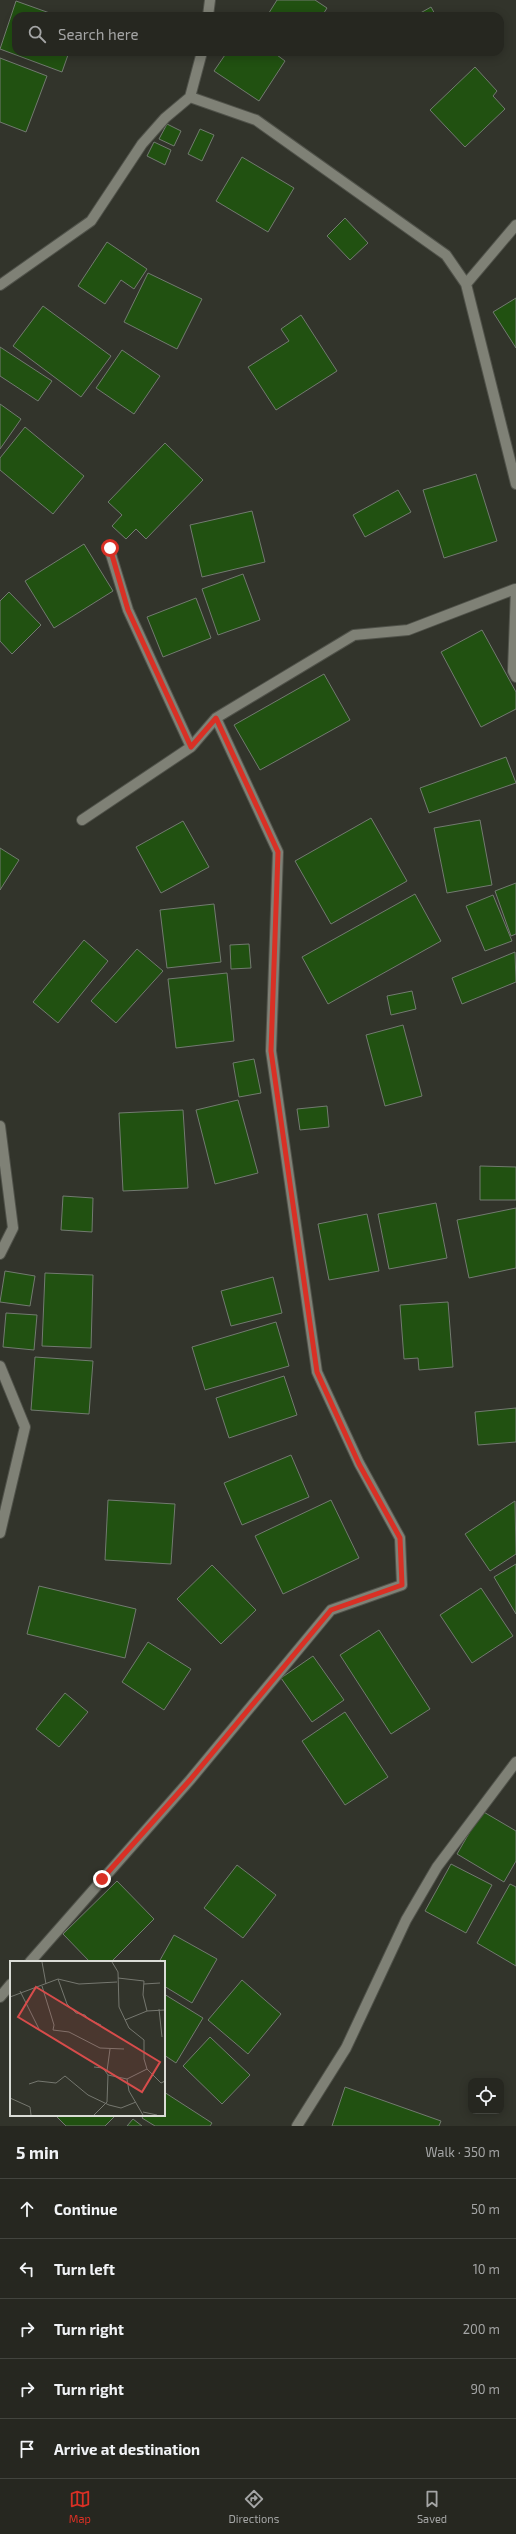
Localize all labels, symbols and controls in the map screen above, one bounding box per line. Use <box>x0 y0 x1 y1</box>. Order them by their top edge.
search box <box>12 12 504 56</box>
icon: search <box>26 23 48 45</box>
text: Search here <box>58 25 139 43</box>
route start <box>101 539 119 557</box>
route end <box>93 1870 111 1888</box>
inset map <box>10 1961 165 2116</box>
map controls <box>468 2078 504 2114</box>
button: locate <box>468 2078 504 2114</box>
text: 5 min <box>16 2142 59 2162</box>
text: Walk · 350 m <box>425 2144 500 2160</box>
icon: ahead <box>16 2198 38 2220</box>
text: Continue <box>54 2200 117 2218</box>
text: 50 m <box>471 2201 500 2217</box>
icon: left <box>16 2258 38 2280</box>
text: Turn left <box>54 2260 115 2278</box>
text: 10 m <box>473 2261 500 2277</box>
icon: right <box>16 2318 38 2340</box>
text: Turn right <box>54 2320 124 2338</box>
text: 200 m <box>463 2321 500 2337</box>
icon: right <box>16 2378 38 2400</box>
text: Turn right <box>54 2380 124 2398</box>
text: 90 m <box>470 2381 500 2397</box>
icon: arrive <box>16 2438 38 2460</box>
text: Arrive at destination <box>54 2440 200 2458</box>
tab: Map <box>69 2488 91 2525</box>
tab: Directions <box>229 2488 279 2525</box>
tab: Saved <box>417 2488 447 2525</box>

